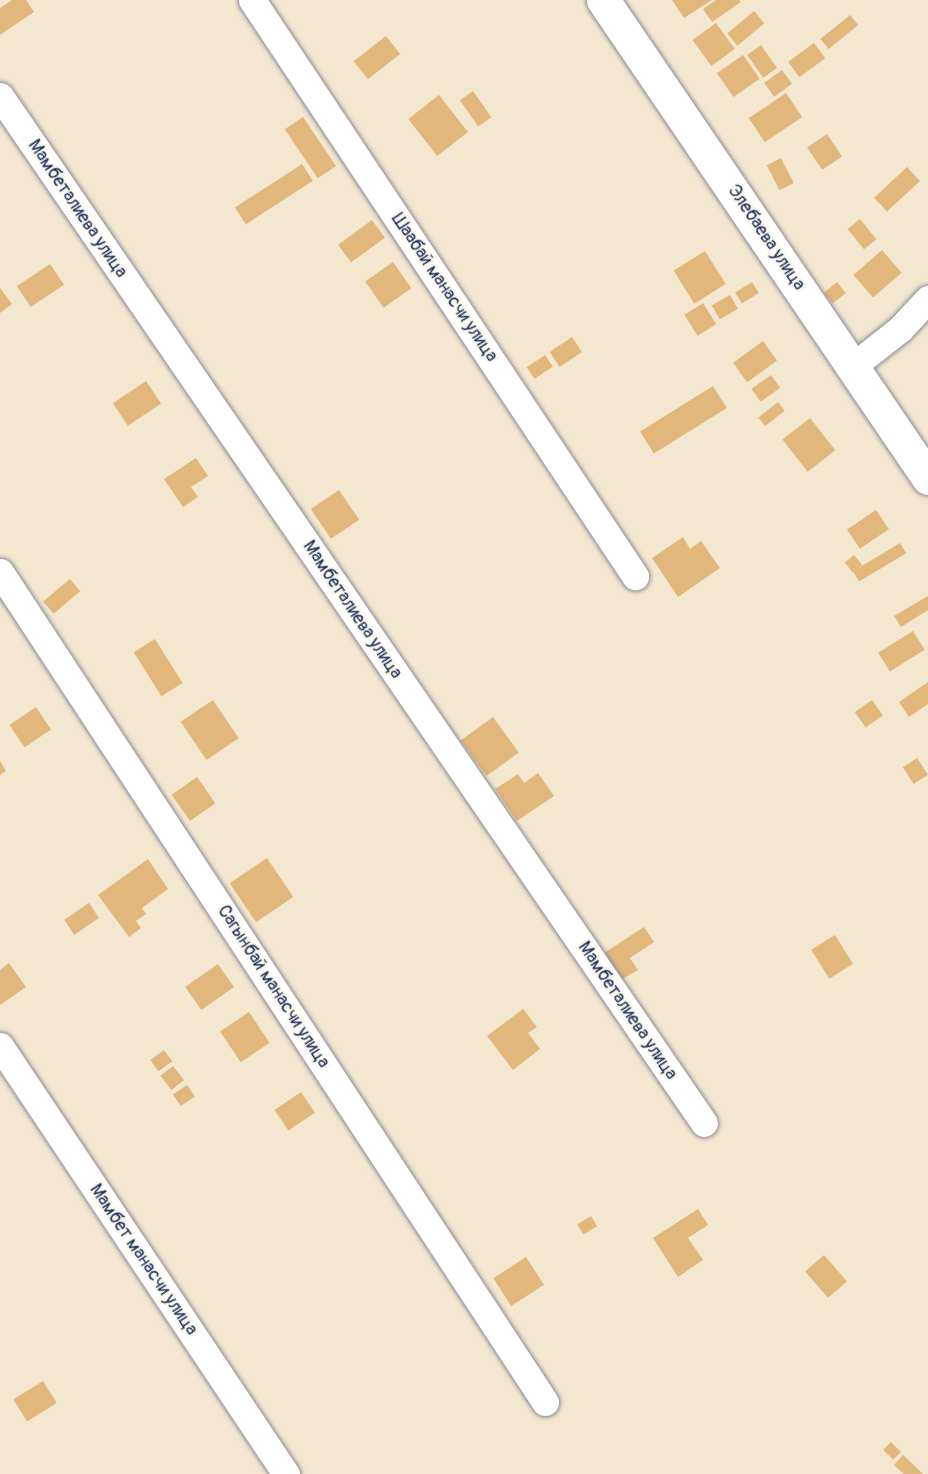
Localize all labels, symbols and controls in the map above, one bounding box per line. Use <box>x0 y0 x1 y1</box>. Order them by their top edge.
street label: Мамбеталиева улица <box>23 136 131 282</box>
street label: Элебаева улица <box>723 181 809 295</box>
street label: Шаабай манасчи улица <box>386 210 502 366</box>
street label: Мамбеталиева улица <box>298 537 406 683</box>
street label: Сагынбай манасчи улица <box>212 901 334 1073</box>
street label: Мамбеталиева улица <box>573 938 681 1084</box>
street label: Мамбет манасчи улица <box>84 1180 202 1340</box>

